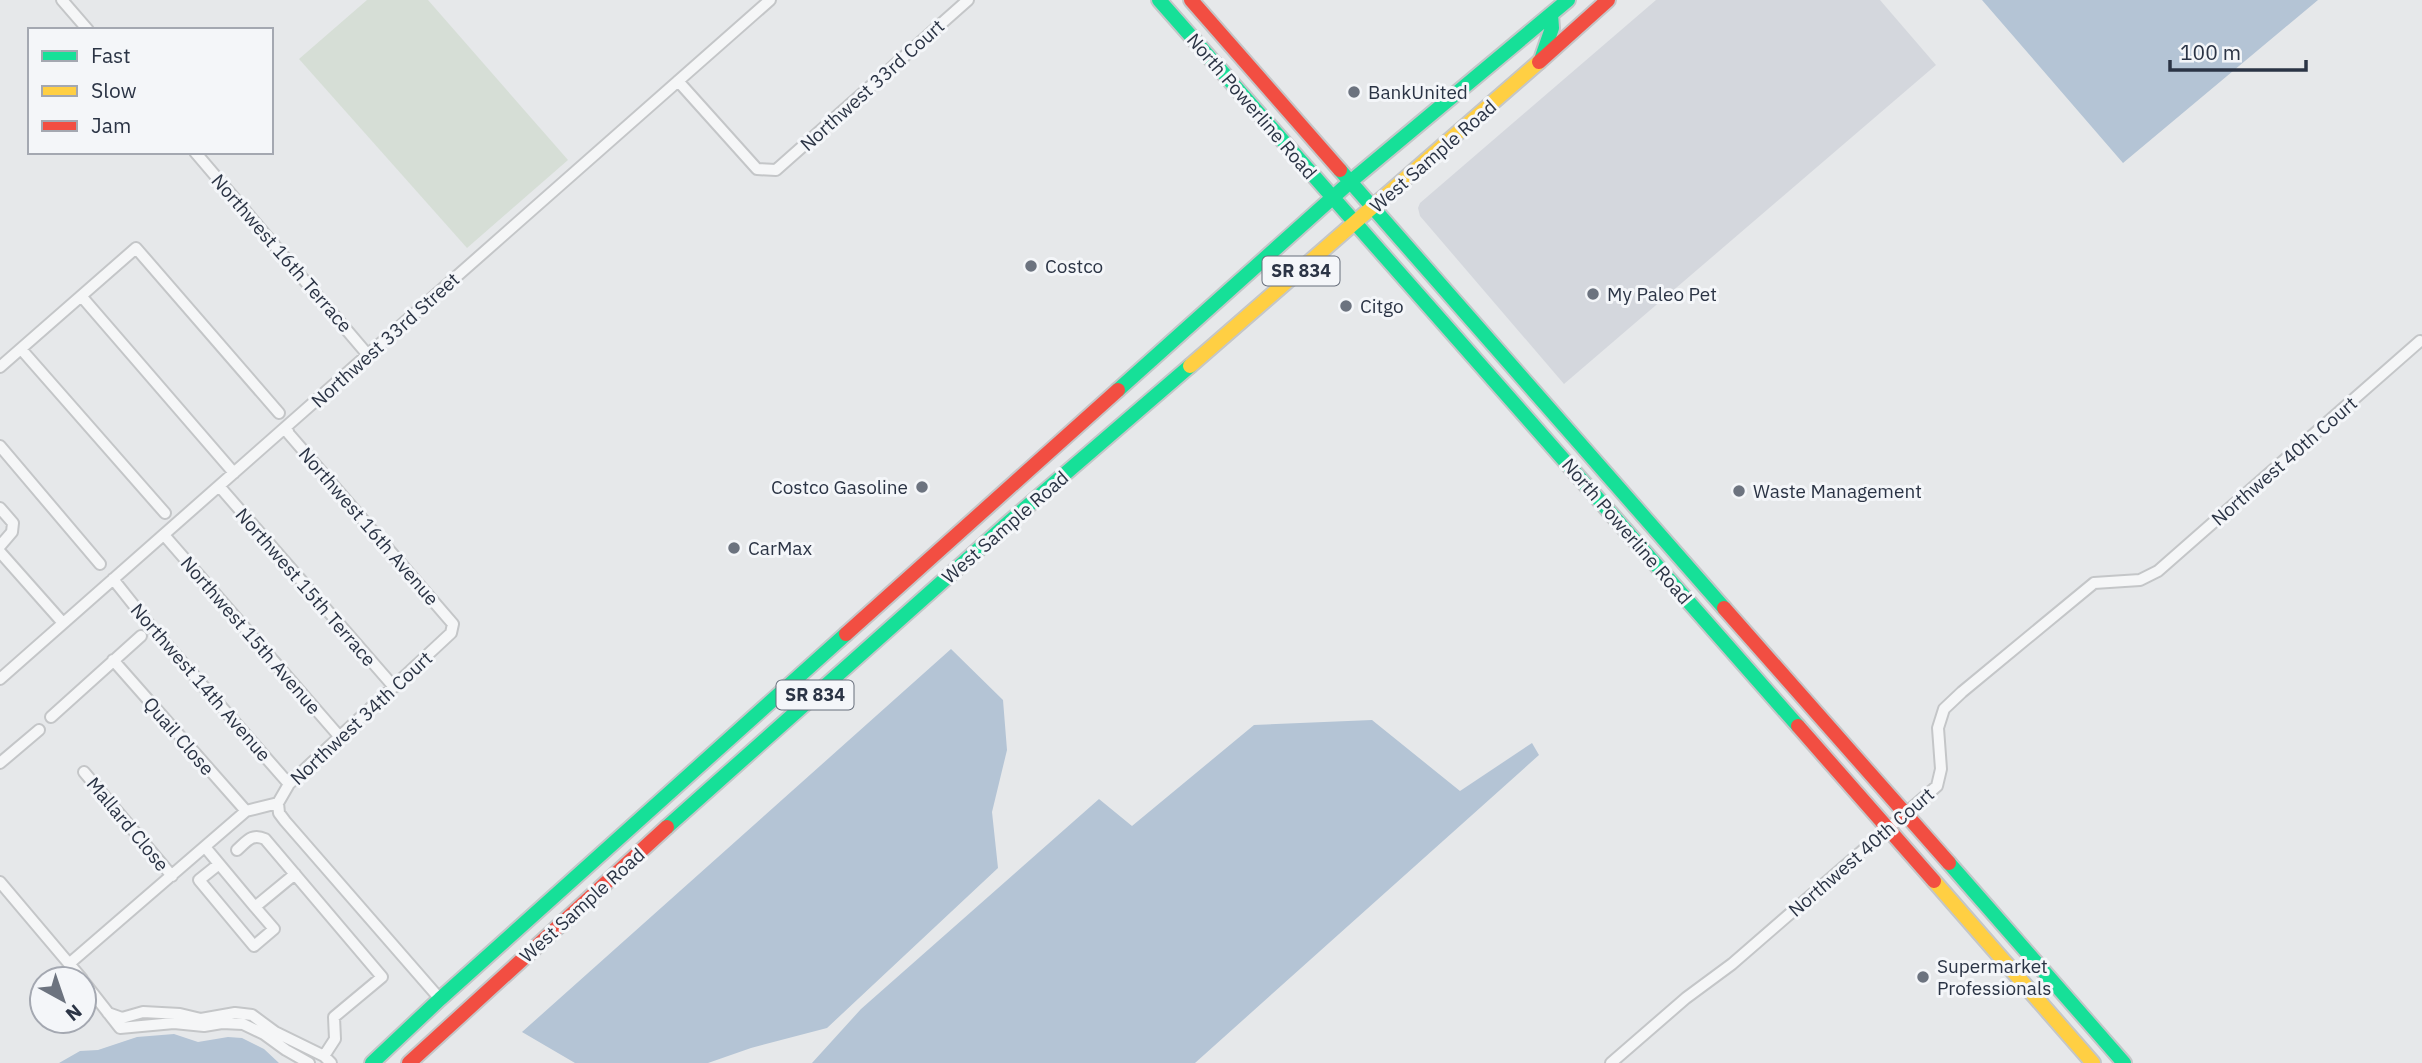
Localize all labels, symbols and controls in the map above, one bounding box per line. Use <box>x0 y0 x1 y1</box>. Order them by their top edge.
street label: Northwest 33rd Court <box>795 14 949 156</box>
legend <box>28 28 273 154</box>
street label: North Powerline Road <box>1182 28 1322 184</box>
scale bar <box>2170 28 2306 72</box>
text: 100 m <box>2180 38 2241 66</box>
text: Fast <box>91 41 131 69</box>
text: Slow <box>91 76 137 104</box>
place label: BankUnited <box>1368 80 1468 104</box>
marker: BankUnited <box>1346 84 1362 100</box>
street label: West Sample Road <box>1365 94 1501 218</box>
text: Jam <box>91 111 131 139</box>
street label: Northwest 16th Terrace <box>207 169 357 337</box>
place label: Costco <box>1045 254 1103 278</box>
road number: SR 834 <box>1262 256 1340 286</box>
marker: Costco <box>1023 258 1039 274</box>
street label: Northwest 33rd Street <box>306 267 464 413</box>
place label: My Paleo Pet <box>1607 282 1717 306</box>
marker: My Paleo Pet <box>1585 286 1601 302</box>
place label: Citgo <box>1360 294 1404 318</box>
marker: Citgo <box>1338 298 1354 314</box>
street label: Northwest 40th Court <box>2206 391 2362 531</box>
street label: Northwest 16th Avenue <box>294 442 444 610</box>
street label: North Powerline Road <box>1557 453 1697 609</box>
street label: West Sample Road <box>937 465 1073 589</box>
place label: Costco Gasoline <box>771 475 908 499</box>
marker: Costco Gasoline <box>914 479 930 495</box>
place label: Waste Management <box>1753 479 1922 503</box>
marker: Waste Management <box>1731 483 1747 499</box>
street label: Northwest 15th Terrace <box>231 503 381 671</box>
place label: CarMax <box>748 536 812 560</box>
marker: CarMax <box>726 540 742 556</box>
street label: Northwest 15th Avenue <box>176 551 326 719</box>
street label: Northwest 14th Avenue <box>126 598 276 766</box>
street label: Northwest 34th Court <box>285 646 437 790</box>
road number: SR 834 <box>776 680 854 710</box>
street label: Quail Close <box>138 692 220 780</box>
street label: Mallard Close <box>82 772 174 876</box>
street label: Northwest 40th Court <box>1783 782 1939 922</box>
street label: West Sample Road <box>515 843 649 967</box>
place label: Supermarket Professionals <box>1937 954 2051 1000</box>
north arrow <box>28 965 98 1035</box>
marker: Supermarket Professionals <box>1915 969 1931 985</box>
text: N <box>61 999 87 1027</box>

